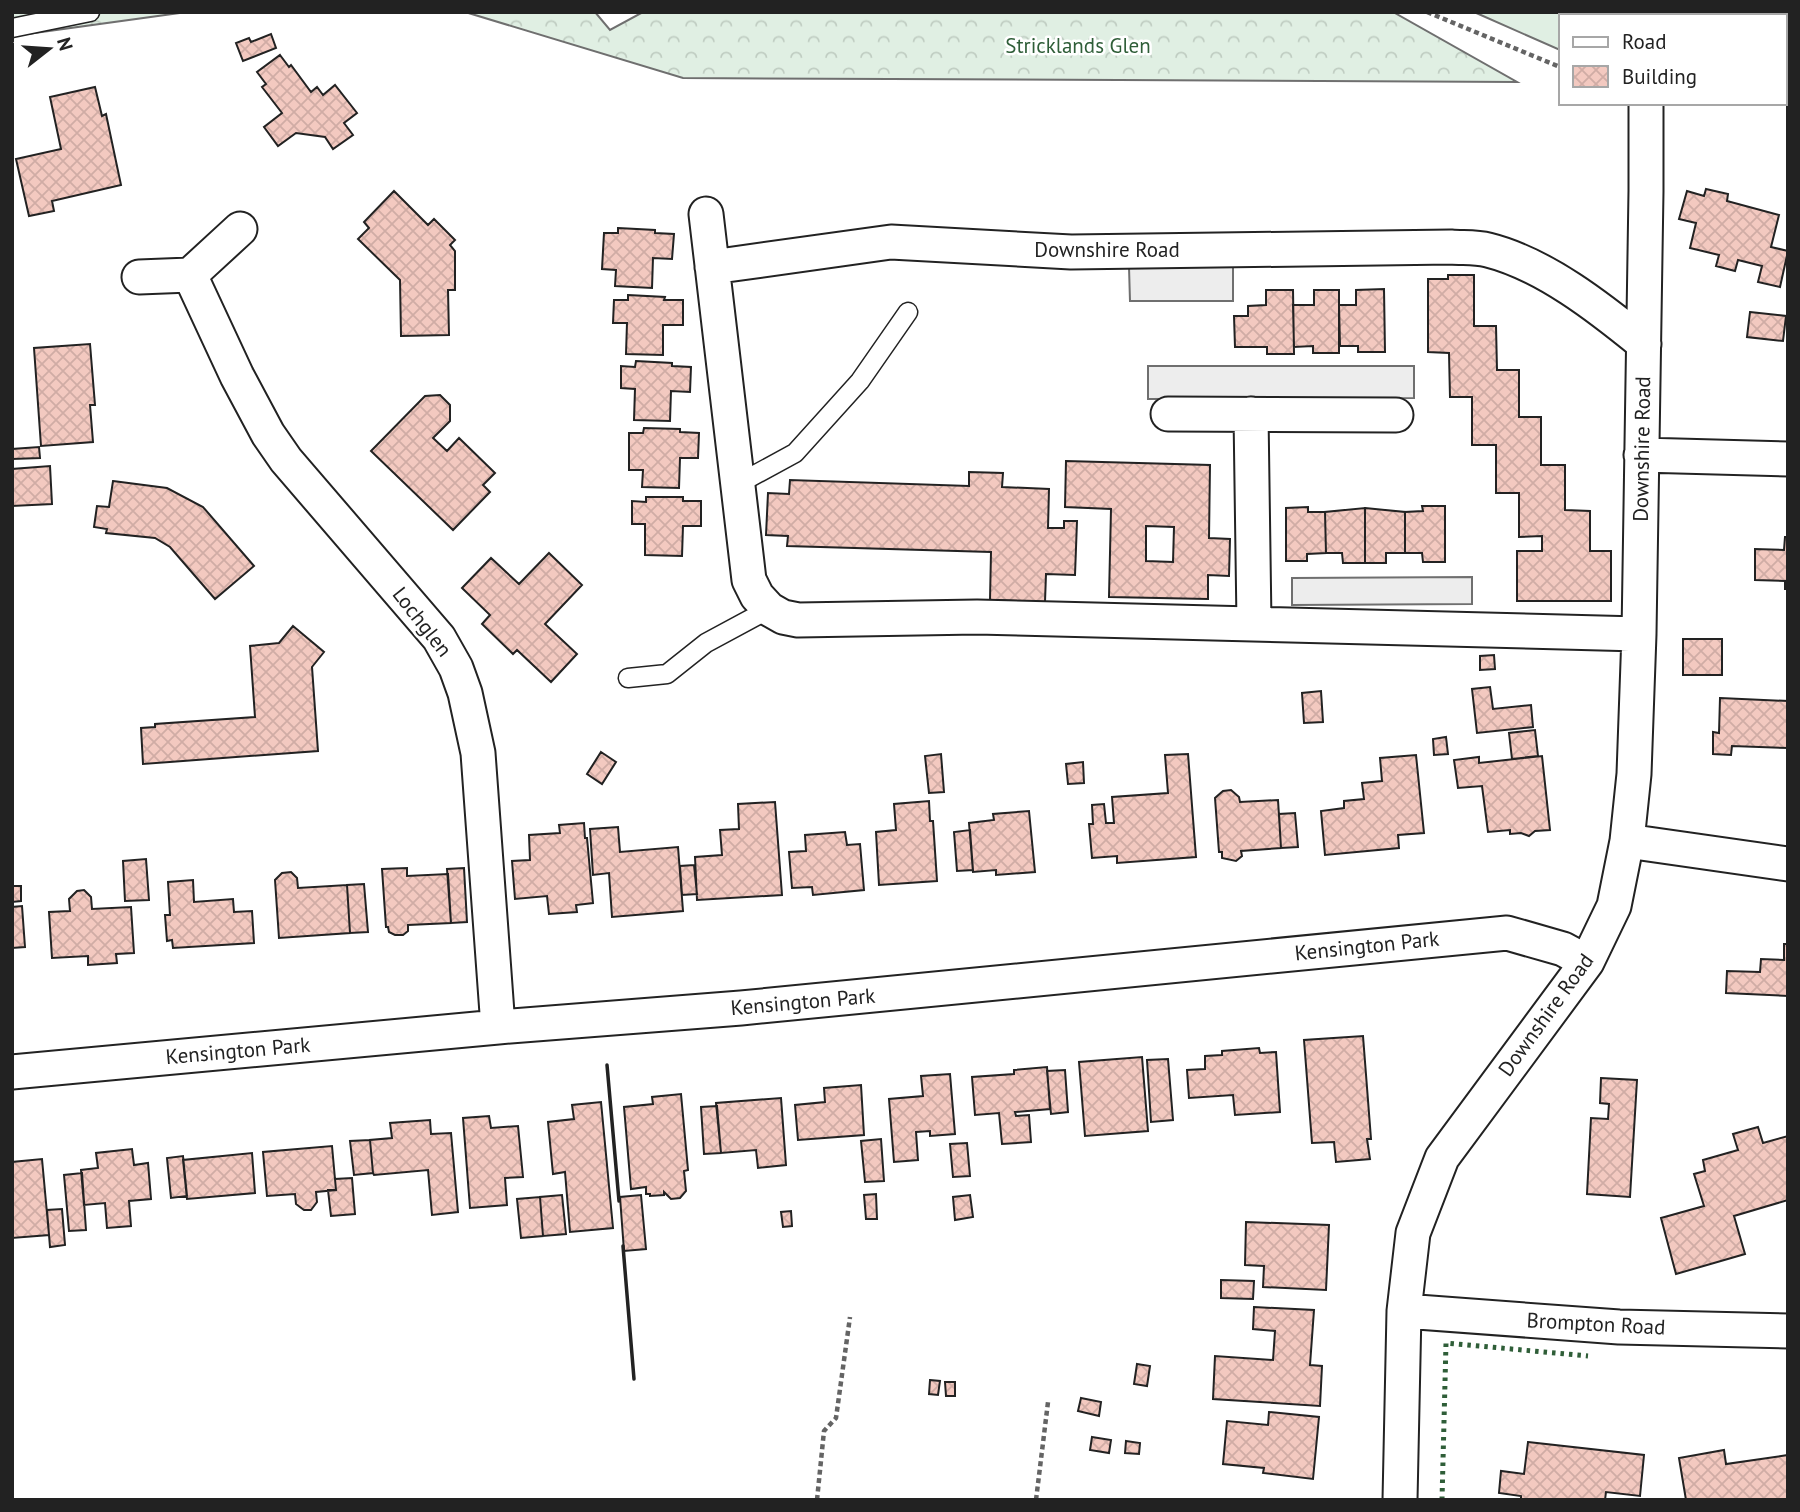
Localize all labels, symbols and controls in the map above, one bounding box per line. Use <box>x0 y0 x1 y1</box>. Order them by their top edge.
north arrow <box>14 14 84 84</box>
legend <box>1559 14 1786 105</box>
text: Road <box>1622 28 1666 55</box>
park label: Stricklands Glen <box>1005 32 1151 59</box>
text: N <box>52 35 79 54</box>
text: Building <box>1622 63 1697 90</box>
street label: Downshire Road <box>1034 236 1180 263</box>
street label: Downshire Road <box>1627 376 1656 522</box>
street label: Lochglen <box>387 581 458 662</box>
street label: Kensington Park <box>1293 924 1440 967</box>
street label: Downshire Road <box>1492 948 1599 1082</box>
street label: Kensington Park <box>730 982 876 1021</box>
street label: Kensington Park <box>165 1031 311 1070</box>
street label: Brompton Road <box>1526 1306 1666 1341</box>

